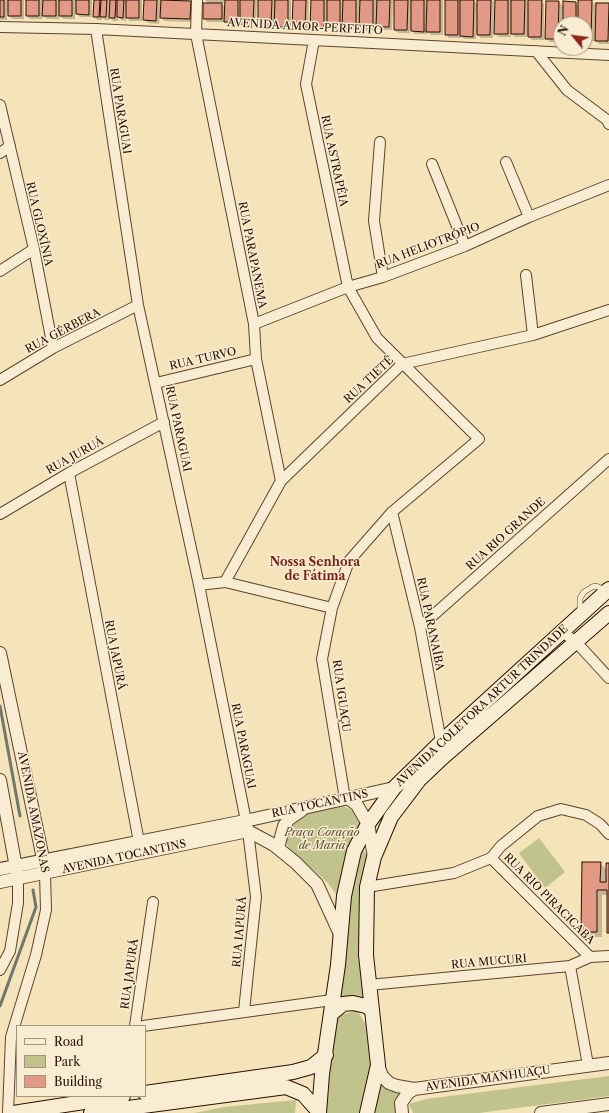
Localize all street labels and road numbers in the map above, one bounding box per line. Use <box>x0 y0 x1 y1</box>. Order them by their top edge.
street label: AVENIDA AMOR-PERFEITO <box>227 16 383 38</box>
street label: RUA PARAGUAI <box>107 67 133 155</box>
street label: RUA ASTRAPÉIA <box>318 114 350 208</box>
street label: RUA GLOXÍNIA <box>23 181 55 267</box>
street label: RUA PARAPANEMA <box>235 200 269 310</box>
street label: RUA HELIOTRÓPIO <box>374 220 482 272</box>
street label: RUA GÉRBERA <box>23 306 103 356</box>
street label: RUA TURVO <box>168 345 238 373</box>
street label: RUA TIETÊ <box>342 354 396 406</box>
street label: RUA PARAGUAI <box>162 385 194 473</box>
street label: RUA JURUÁ <box>44 435 106 477</box>
street label: RUA RIO GRANDE <box>464 495 548 573</box>
street label: RUA PARANAÍBA <box>414 576 446 672</box>
street label: RUA JAPURÁ <box>102 619 128 691</box>
street label: AVENIDA COLETORA ARTUR TRINDADE <box>393 623 571 789</box>
street label: RUA IGUAÇU <box>329 659 353 733</box>
street label: RUA PARAGUAI <box>228 702 258 790</box>
street label: AVENIDA AMAZONAS <box>15 750 51 874</box>
street label: RUA TOCANTINS <box>271 787 369 821</box>
street label: AVENIDA TOCANTINS <box>61 837 187 877</box>
street label: RUA RIO PIRACICABA <box>501 851 597 947</box>
street label: RUA IAPURÁ <box>230 896 250 968</box>
street label: RUA JAPURÁ <box>119 938 141 1010</box>
street label: RUA MUCURI <box>451 952 527 972</box>
street label: AVENIDA MANHUAÇU <box>425 1064 551 1094</box>

